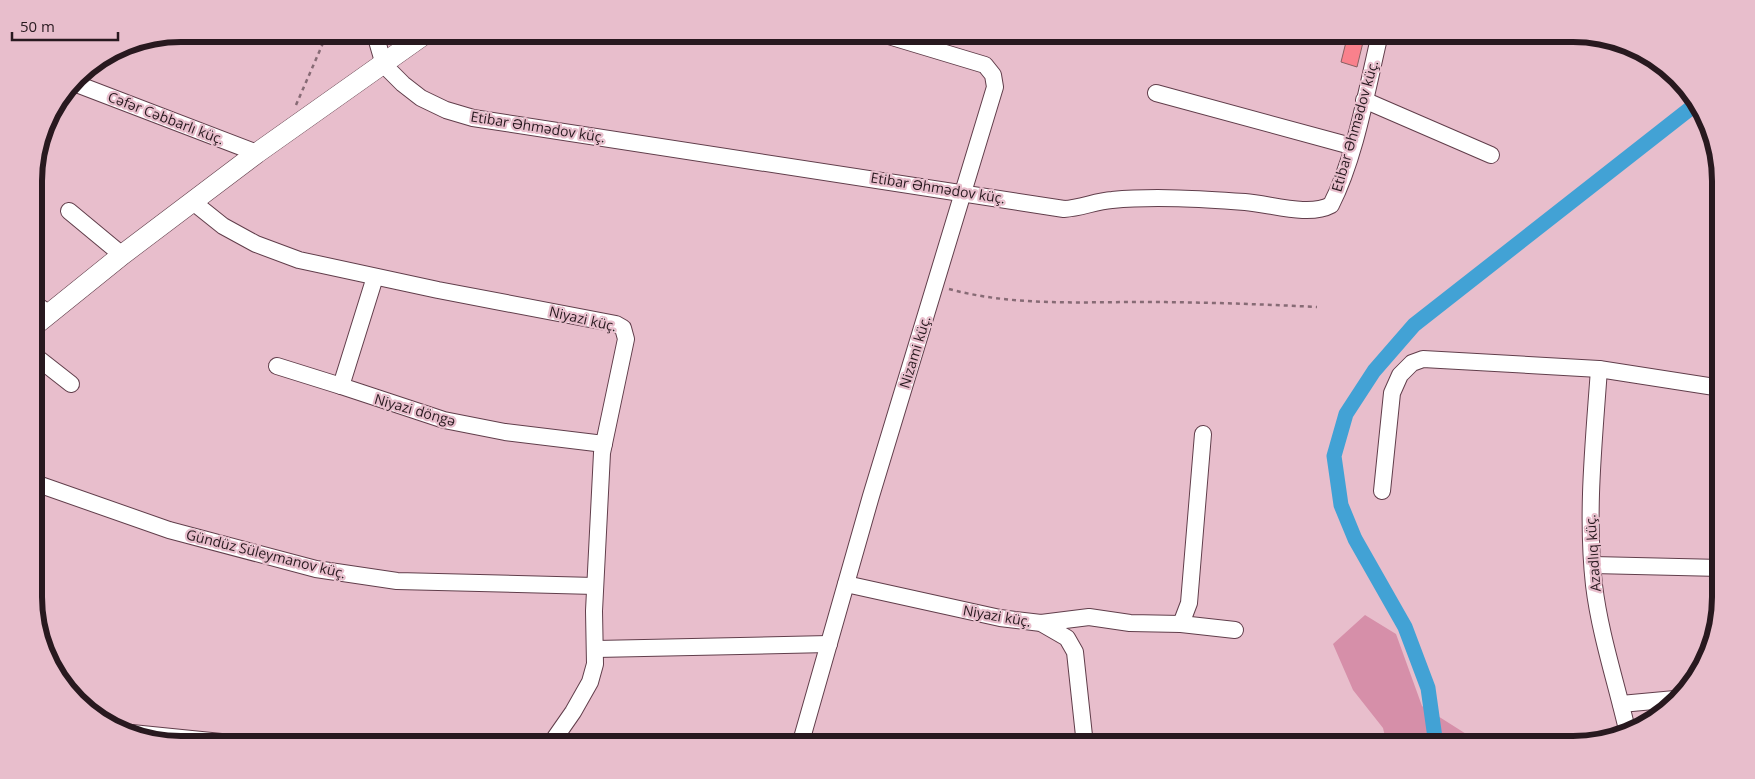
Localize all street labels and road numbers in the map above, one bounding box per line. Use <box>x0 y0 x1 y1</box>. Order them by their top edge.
street label: Etibar Əhmədov küç. <box>1327 58 1382 194</box>
street label: Cəfər Cəbbarlı küç. <box>105 87 227 148</box>
street label: Etibar Əhmədov küç. <box>469 106 607 147</box>
street label: Etibar Əhmədov küç. <box>869 167 1007 208</box>
street label: Niyazi küç. <box>547 302 619 336</box>
street label: Nizami küç. <box>894 313 935 390</box>
street label: Niyazi döngə <box>372 389 458 430</box>
street label: Azadlıq küç. <box>1580 514 1605 592</box>
street label: Gündüz Süleymanov küç. <box>184 524 348 583</box>
street label: Niyazi küç. <box>961 600 1033 631</box>

